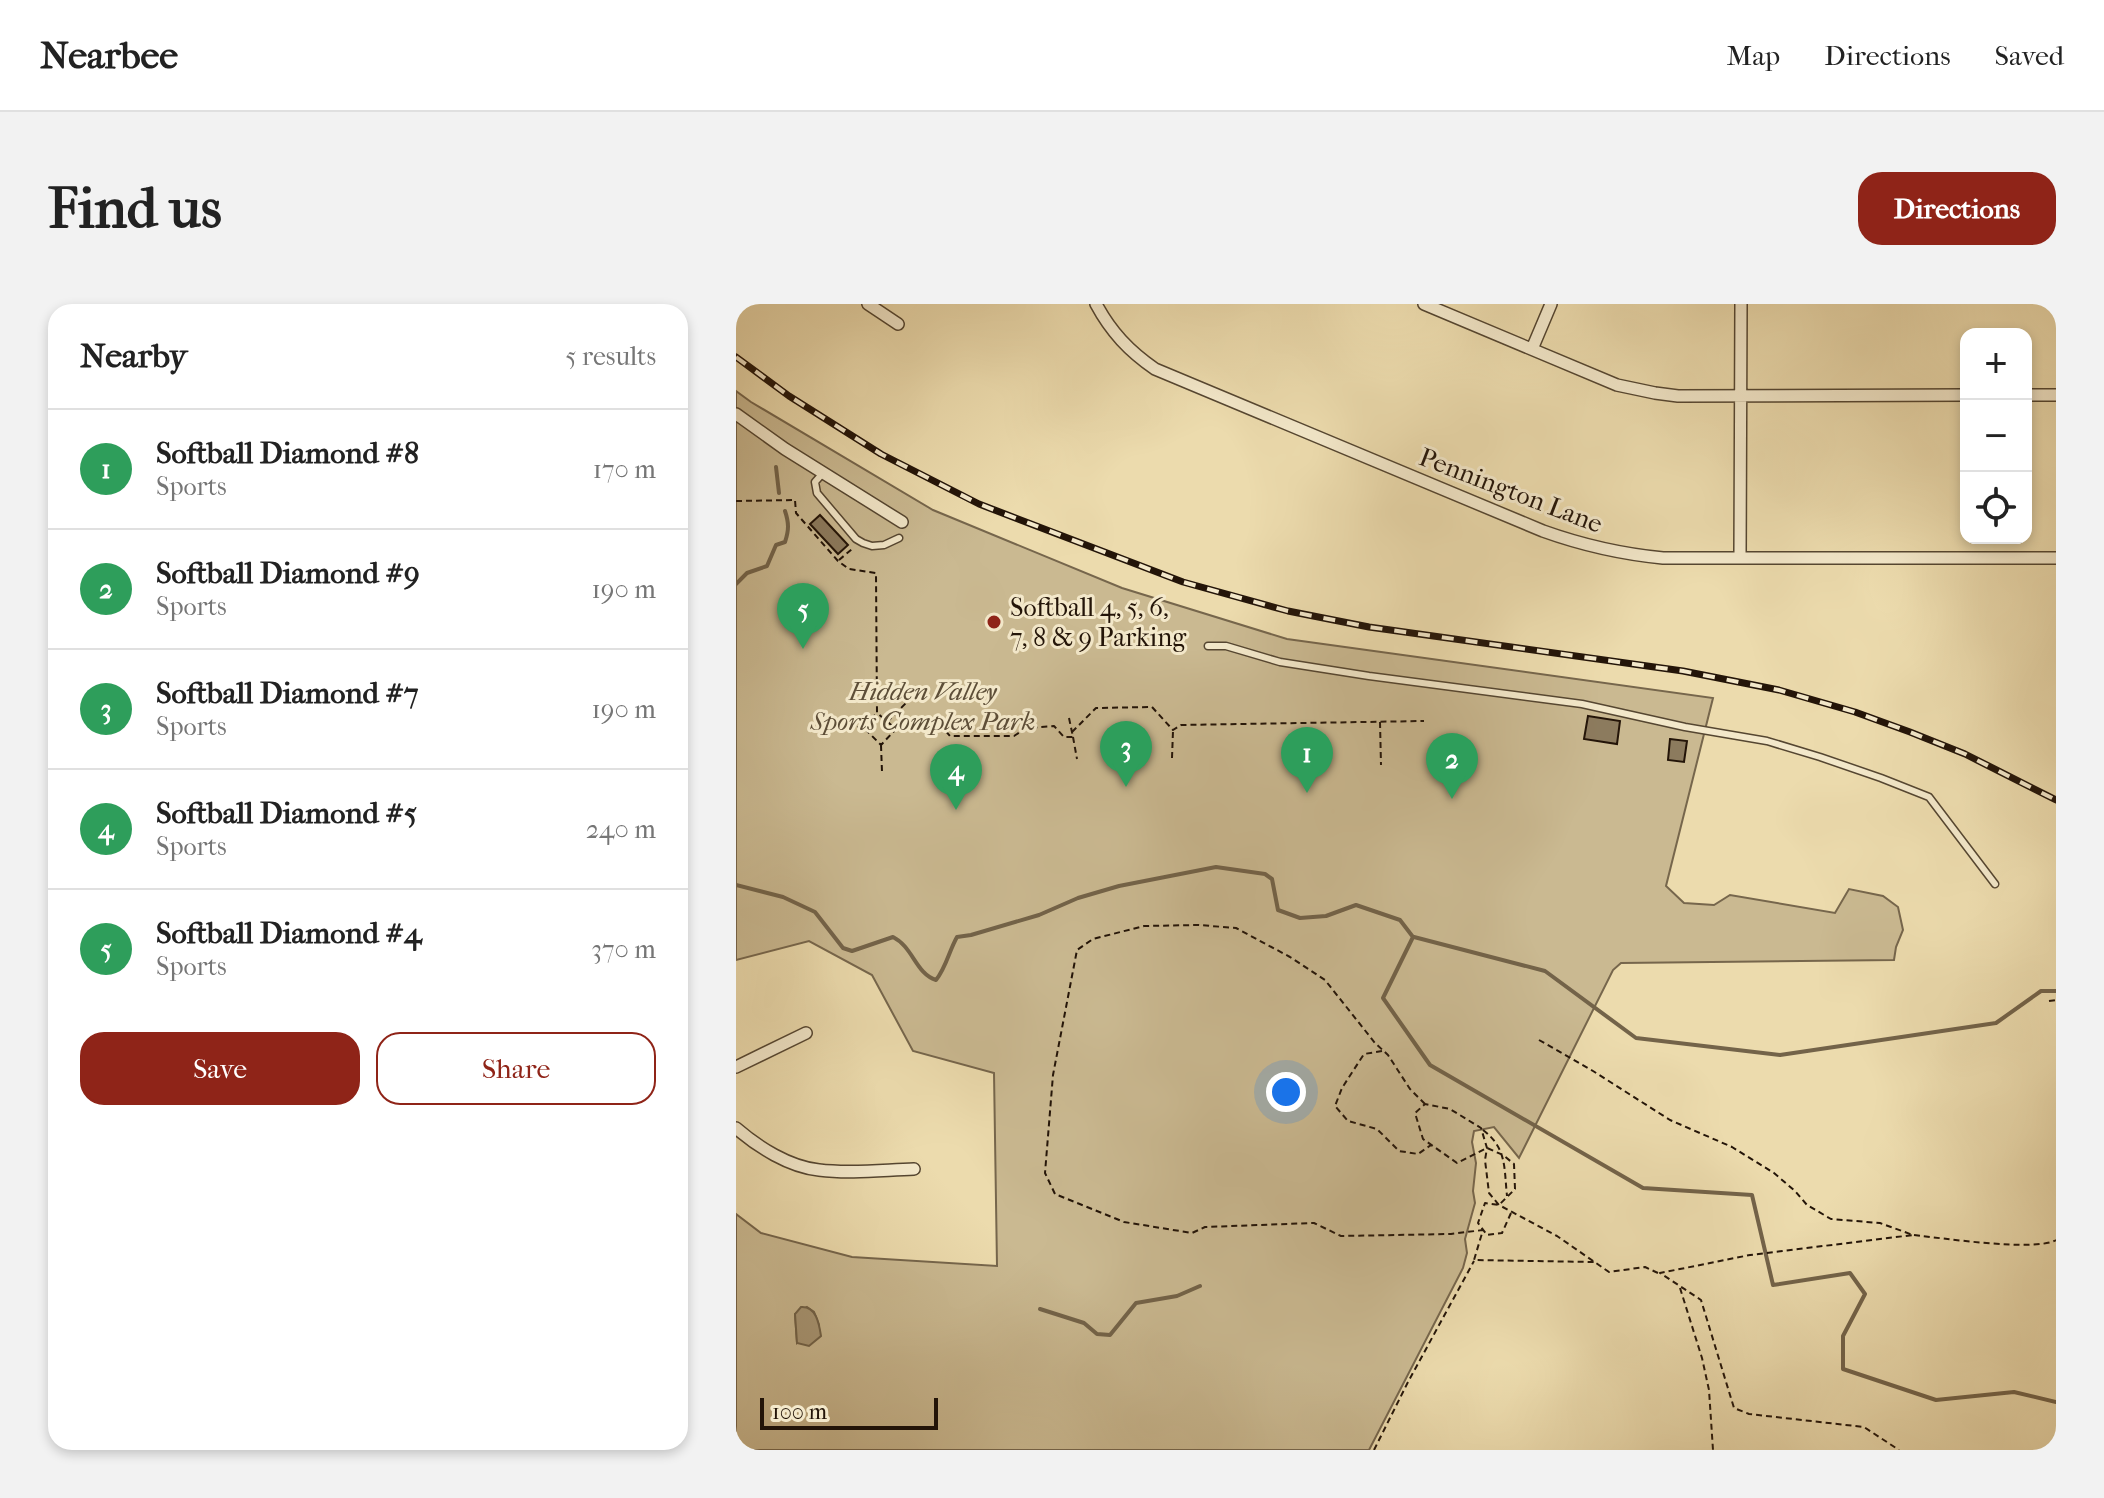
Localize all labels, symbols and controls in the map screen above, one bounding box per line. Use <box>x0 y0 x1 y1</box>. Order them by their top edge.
text: Nearbee <box>40 33 178 78</box>
text: Map <box>1727 39 1780 72</box>
text: Directions <box>1824 39 1951 72</box>
text: Saved <box>1995 39 2064 72</box>
button: Directions <box>1858 172 2056 245</box>
text: Find us <box>48 176 222 241</box>
map controls <box>1960 328 2032 544</box>
button: + <box>1960 328 2032 400</box>
text: Nearby <box>80 336 187 376</box>
text: 5 results <box>565 341 656 372</box>
button: − <box>1960 400 2032 472</box>
text: Softball Diamond #8 <box>156 436 419 471</box>
street label: Pennington Lane <box>1415 441 1607 540</box>
text: 1 <box>101 454 111 485</box>
text: 170 m <box>593 454 656 485</box>
text: Sports <box>156 471 227 502</box>
button: locate <box>1960 472 2032 544</box>
text: Softball Diamond #9 <box>156 556 420 591</box>
text: 2 <box>99 574 113 605</box>
text: 190 m <box>592 574 656 605</box>
pin: 5 <box>777 583 829 649</box>
text: Sports <box>156 591 227 622</box>
place label: Softball 4, 5, 6, 7, 8 & 9 Parking <box>1010 592 1187 653</box>
marker: Softball 4, 5, 6, 7, 8 & 9 Parking <box>985 613 1003 631</box>
text: Softball Diamond #7 <box>156 676 419 711</box>
park label: Hidden Valley Sports Complex Park <box>810 676 1035 737</box>
text: 3 <box>101 694 111 725</box>
text: 190 m <box>592 694 656 725</box>
text: Sports <box>156 711 227 742</box>
pin: 3 <box>1100 721 1152 787</box>
pin: 1 <box>1281 727 1333 793</box>
pin: 2 <box>1426 733 1478 799</box>
pin: 4 <box>930 744 982 810</box>
text: Softball Diamond #5 <box>156 796 417 831</box>
text: 4 <box>98 814 114 845</box>
text: 240 m <box>586 814 656 845</box>
text: Sports <box>156 831 227 862</box>
text: Softball Diamond #4 <box>156 916 422 951</box>
text: 5 <box>100 934 112 965</box>
text: 370 m <box>591 934 656 965</box>
text: Sports <box>156 951 227 982</box>
button: Save <box>80 1032 360 1105</box>
button: Share <box>376 1032 656 1105</box>
your location <box>1266 1072 1306 1112</box>
scale bar <box>760 1394 938 1430</box>
text: 100 m <box>772 1399 827 1425</box>

